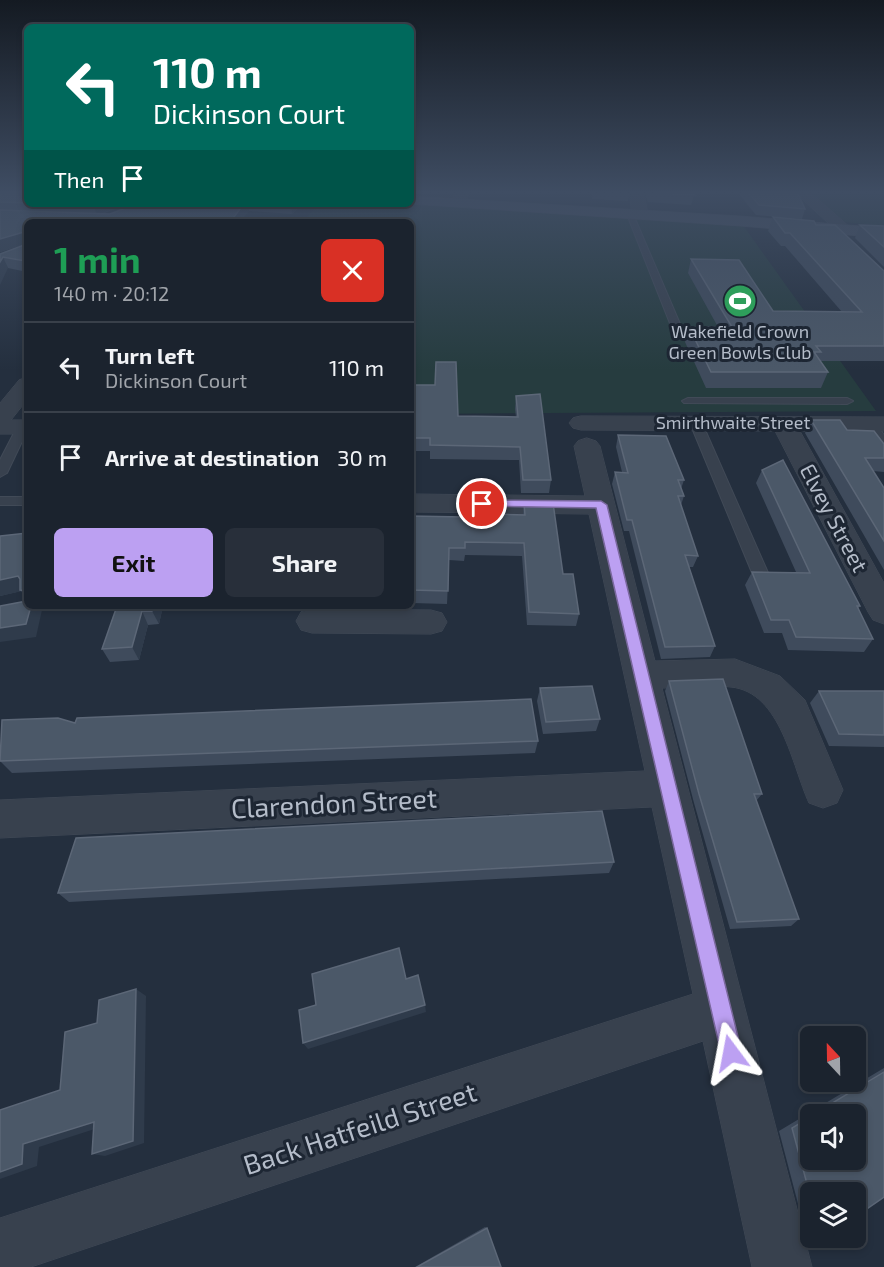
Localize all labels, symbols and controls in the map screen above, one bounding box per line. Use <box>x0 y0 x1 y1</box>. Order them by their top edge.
text: 110 m <box>153 46 262 96</box>
icon: left <box>54 48 132 126</box>
text: Dickinson Court <box>153 97 345 129</box>
icon: arrive <box>116 162 149 195</box>
text: Then <box>54 166 104 192</box>
text: 1 min <box>54 237 141 280</box>
button: close <box>321 239 384 302</box>
text: 140 m · 20:12 <box>54 281 169 305</box>
sports icon: Wakefield Crown Green Bowls Club <box>722 283 758 319</box>
place label: Wakefield Crown Green Bowls Club <box>669 320 811 363</box>
text: Turn left <box>105 342 194 368</box>
icon: left <box>54 351 87 384</box>
text: 110 m <box>329 354 384 380</box>
text: Dickinson Court <box>105 368 247 392</box>
street label: Smirthwaite Street <box>656 411 810 433</box>
icon: arrive <box>54 441 87 474</box>
text: Arrive at destination <box>105 444 319 470</box>
text: 30 m <box>337 444 387 470</box>
street label: Elvey Street <box>796 459 874 576</box>
pin <box>456 478 507 529</box>
icon: arrive <box>465 487 498 520</box>
button: Exit <box>54 528 213 597</box>
button: Share <box>225 528 384 597</box>
street label: Clarendon Street <box>230 781 438 823</box>
position arrow <box>699 1021 763 1085</box>
north arrow <box>800 1026 866 1092</box>
map controls <box>800 1026 866 1248</box>
street label: Back Hatfeild Street <box>239 1074 480 1180</box>
button: sound <box>800 1104 866 1170</box>
button: layers <box>800 1182 866 1248</box>

